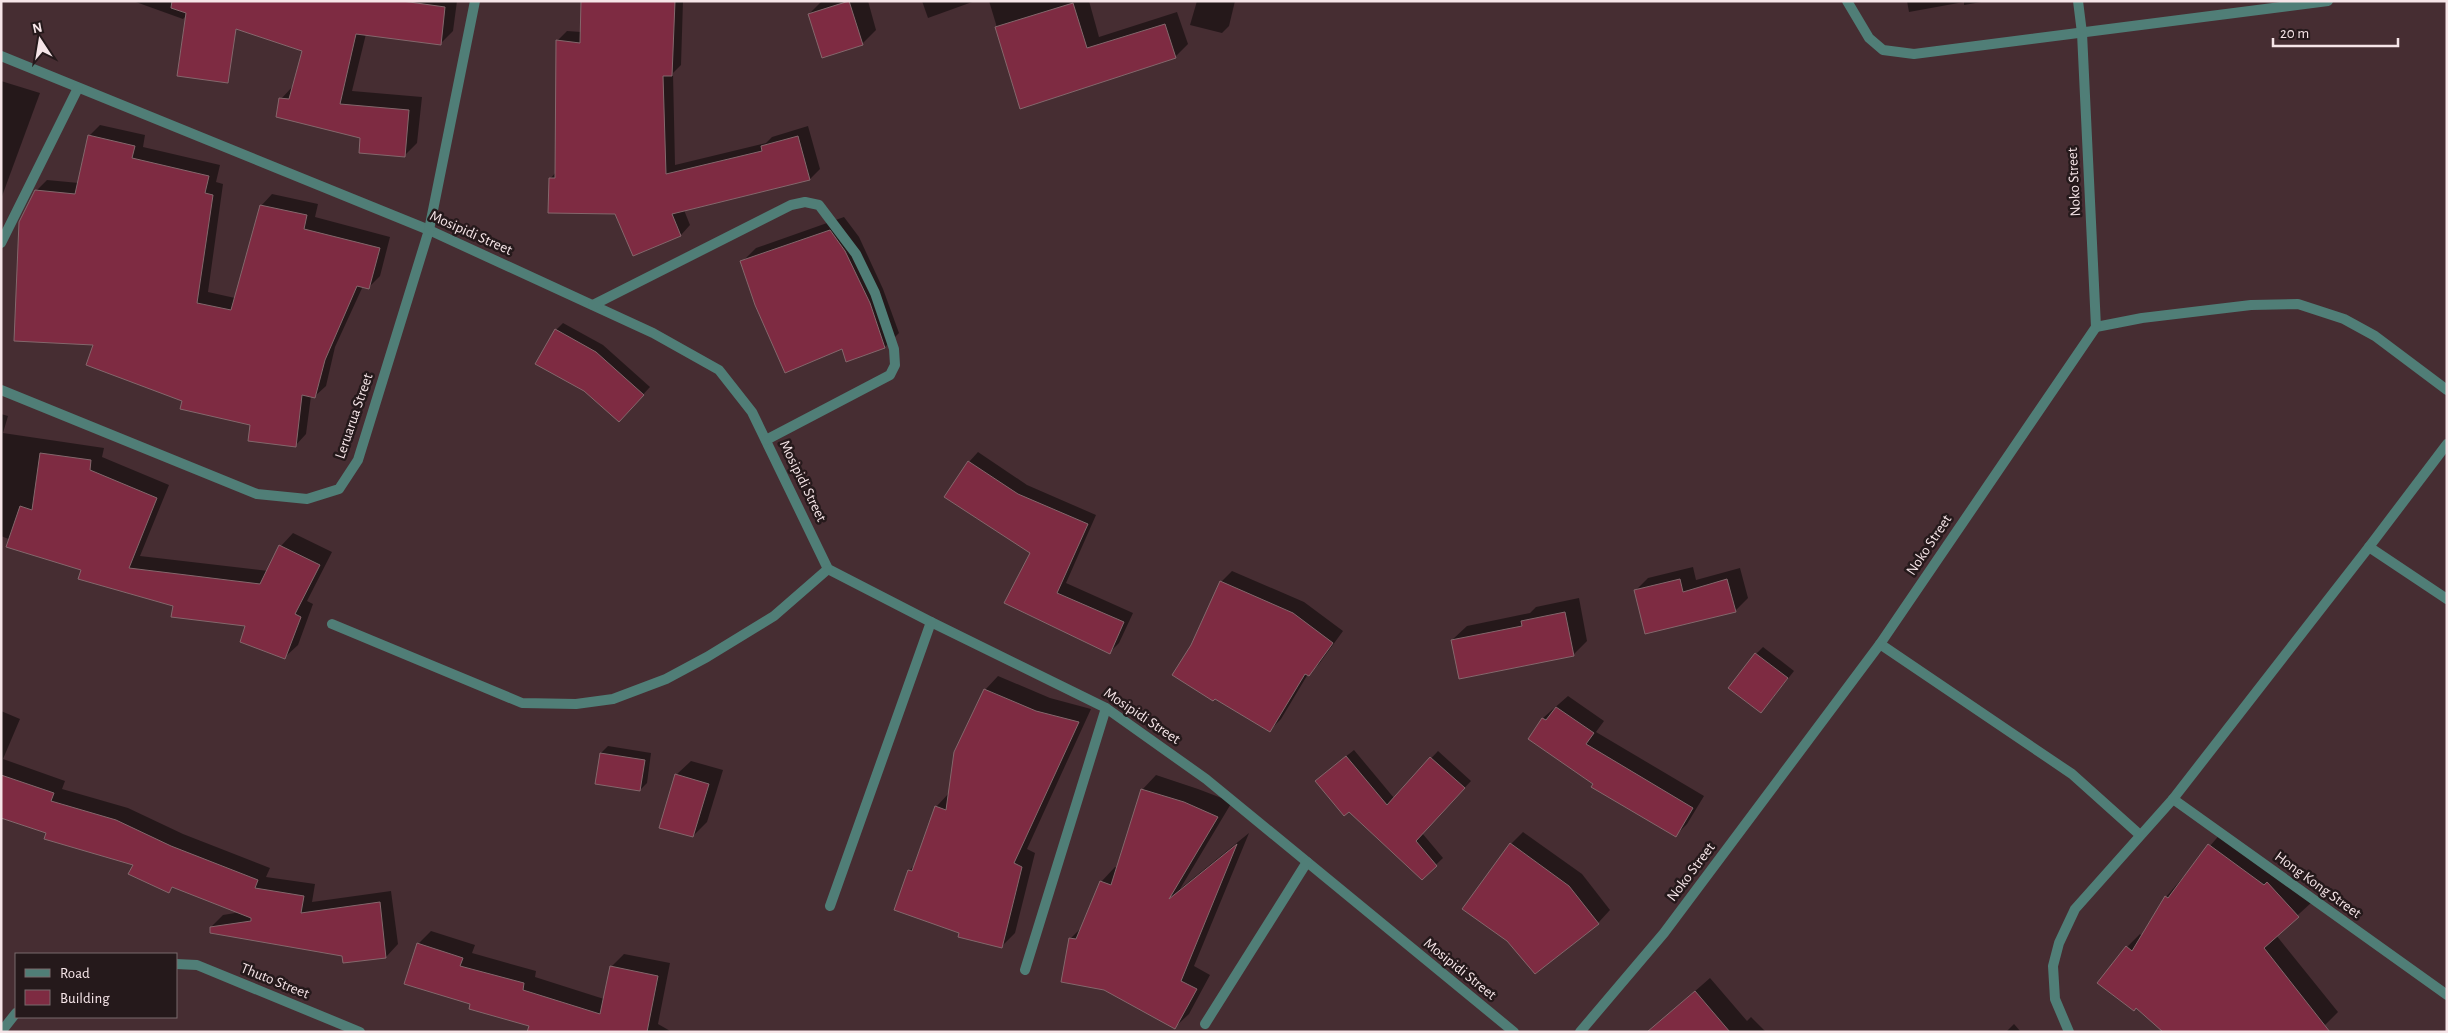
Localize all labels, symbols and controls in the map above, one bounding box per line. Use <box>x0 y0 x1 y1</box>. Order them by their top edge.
north arrow <box>15 15 65 65</box>
scale bar <box>2273 15 2398 47</box>
text: N <box>31 20 44 36</box>
text: 20 m <box>2280 26 2309 41</box>
street label: Noko Street <box>2065 147 2083 217</box>
street label: Mosipidi Street <box>428 208 515 258</box>
street label: Leruarua Street <box>332 371 376 461</box>
street label: Mosipidi Street <box>777 438 829 524</box>
street label: Noko Street <box>1903 512 1955 578</box>
street label: Mosipidi Street <box>1101 685 1183 747</box>
street label: Noko Street <box>1664 840 1718 904</box>
street label: Hong Kong Street <box>2272 849 2364 921</box>
street label: Mosipidi Street <box>1421 935 1499 1003</box>
legend <box>15 953 178 1018</box>
street label: Thuto Street <box>239 960 312 1002</box>
text: Road <box>60 966 90 981</box>
text: Building <box>60 991 110 1006</box>

